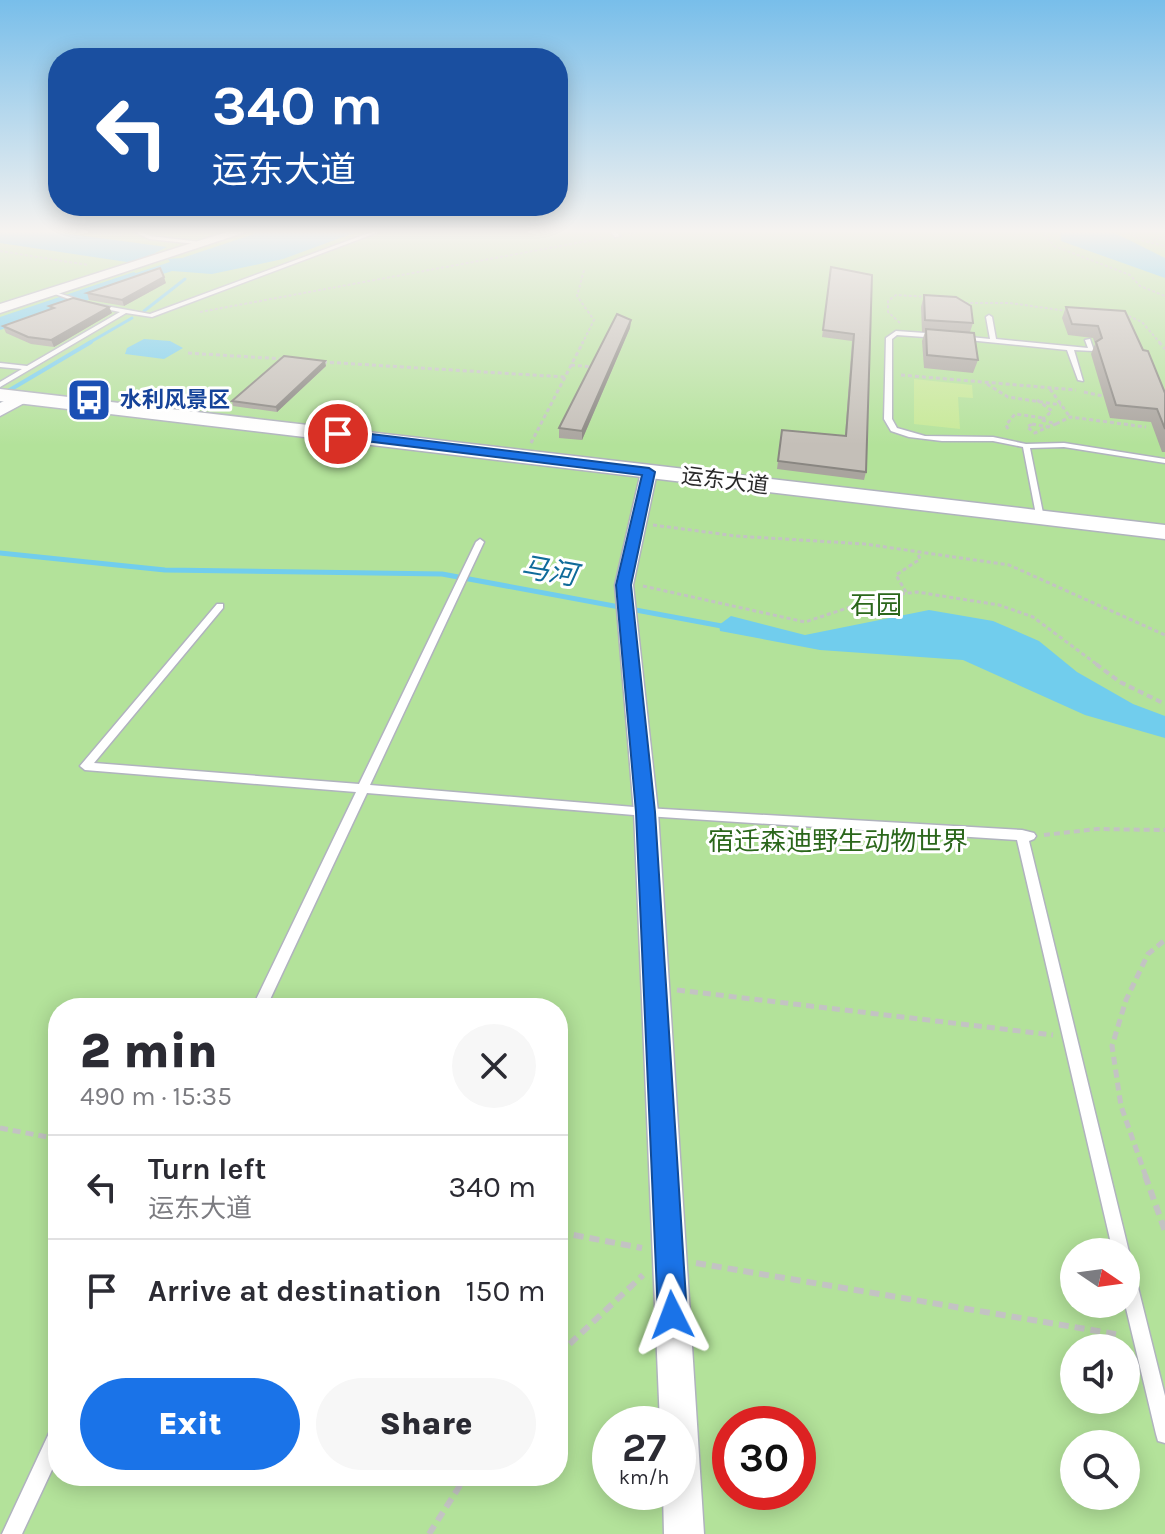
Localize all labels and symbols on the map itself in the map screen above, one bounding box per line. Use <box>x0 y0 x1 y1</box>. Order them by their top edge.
bus stop icon: 水利风景区 <box>65 376 113 424</box>
place label: 水利风景区 <box>120 387 230 413</box>
pin <box>304 400 372 468</box>
street label: 运东大道 <box>680 463 770 499</box>
water label: 马河 <box>519 550 584 593</box>
park label: 石园 <box>850 590 902 621</box>
park label: 宿迁森迪野生动物世界 <box>708 826 968 857</box>
north arrow <box>1060 1238 1140 1318</box>
position arrow <box>630 1273 714 1357</box>
speed limit sign: 30 <box>712 1406 816 1510</box>

